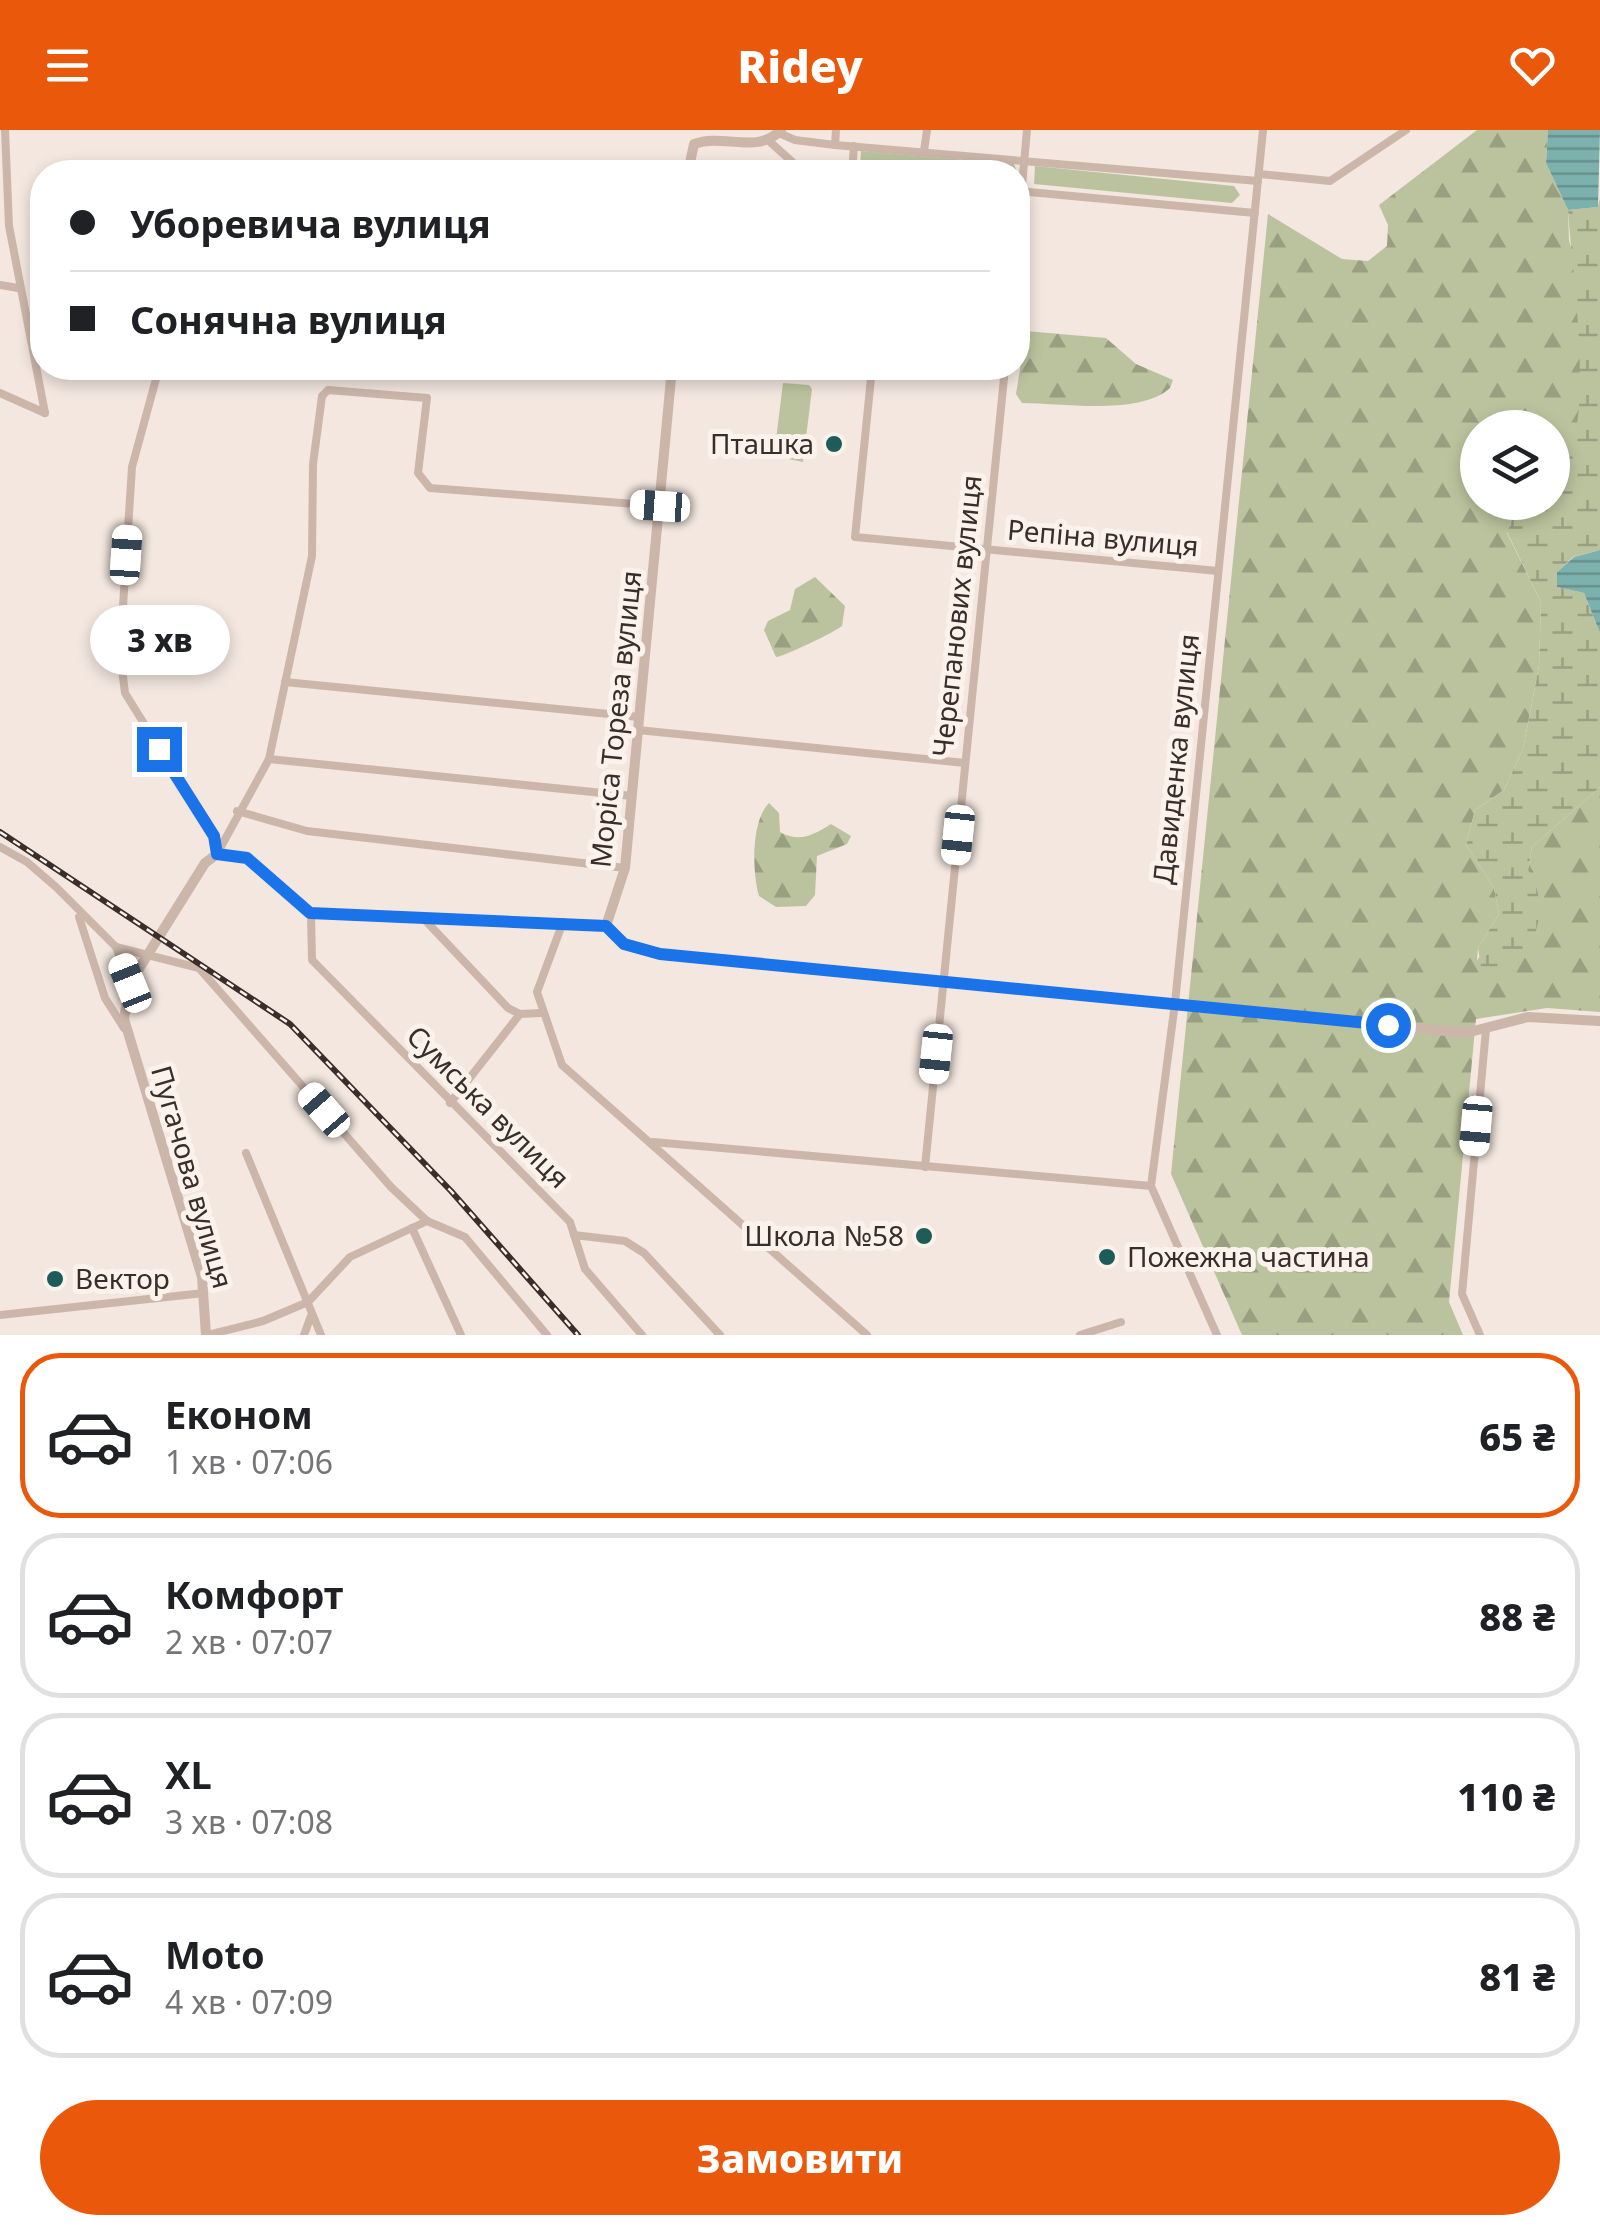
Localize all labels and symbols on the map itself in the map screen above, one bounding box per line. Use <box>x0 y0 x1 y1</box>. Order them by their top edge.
place label: Пташка <box>710 424 814 462</box>
marker: Пташка <box>823 433 845 455</box>
street label: Черепанових вулиця <box>922 473 990 759</box>
car <box>629 489 691 523</box>
street label: Репiна вулиця <box>1006 510 1200 564</box>
car <box>109 524 143 586</box>
street label: Моріса Тореза вулиця <box>581 568 650 869</box>
callout: 3 хв <box>89 604 229 674</box>
street label: Давиденка вулиця <box>1143 632 1207 886</box>
route end <box>137 727 182 772</box>
car <box>940 804 976 866</box>
car <box>105 950 155 1016</box>
route start <box>1366 1003 1411 1048</box>
street label: Сумська вулиця <box>399 1017 578 1196</box>
car <box>918 1023 954 1085</box>
street label: Пугачова вулиця <box>143 1061 243 1292</box>
car <box>293 1078 355 1142</box>
car <box>1458 1095 1494 1157</box>
place label: Школа №58 <box>744 1216 904 1254</box>
marker: Школа №58 <box>913 1225 935 1247</box>
place label: Пожежна частина <box>1127 1237 1369 1275</box>
marker: Пожежна частина <box>1096 1246 1118 1268</box>
place label: Вектор <box>75 1259 170 1297</box>
marker: Вектор <box>44 1268 66 1290</box>

